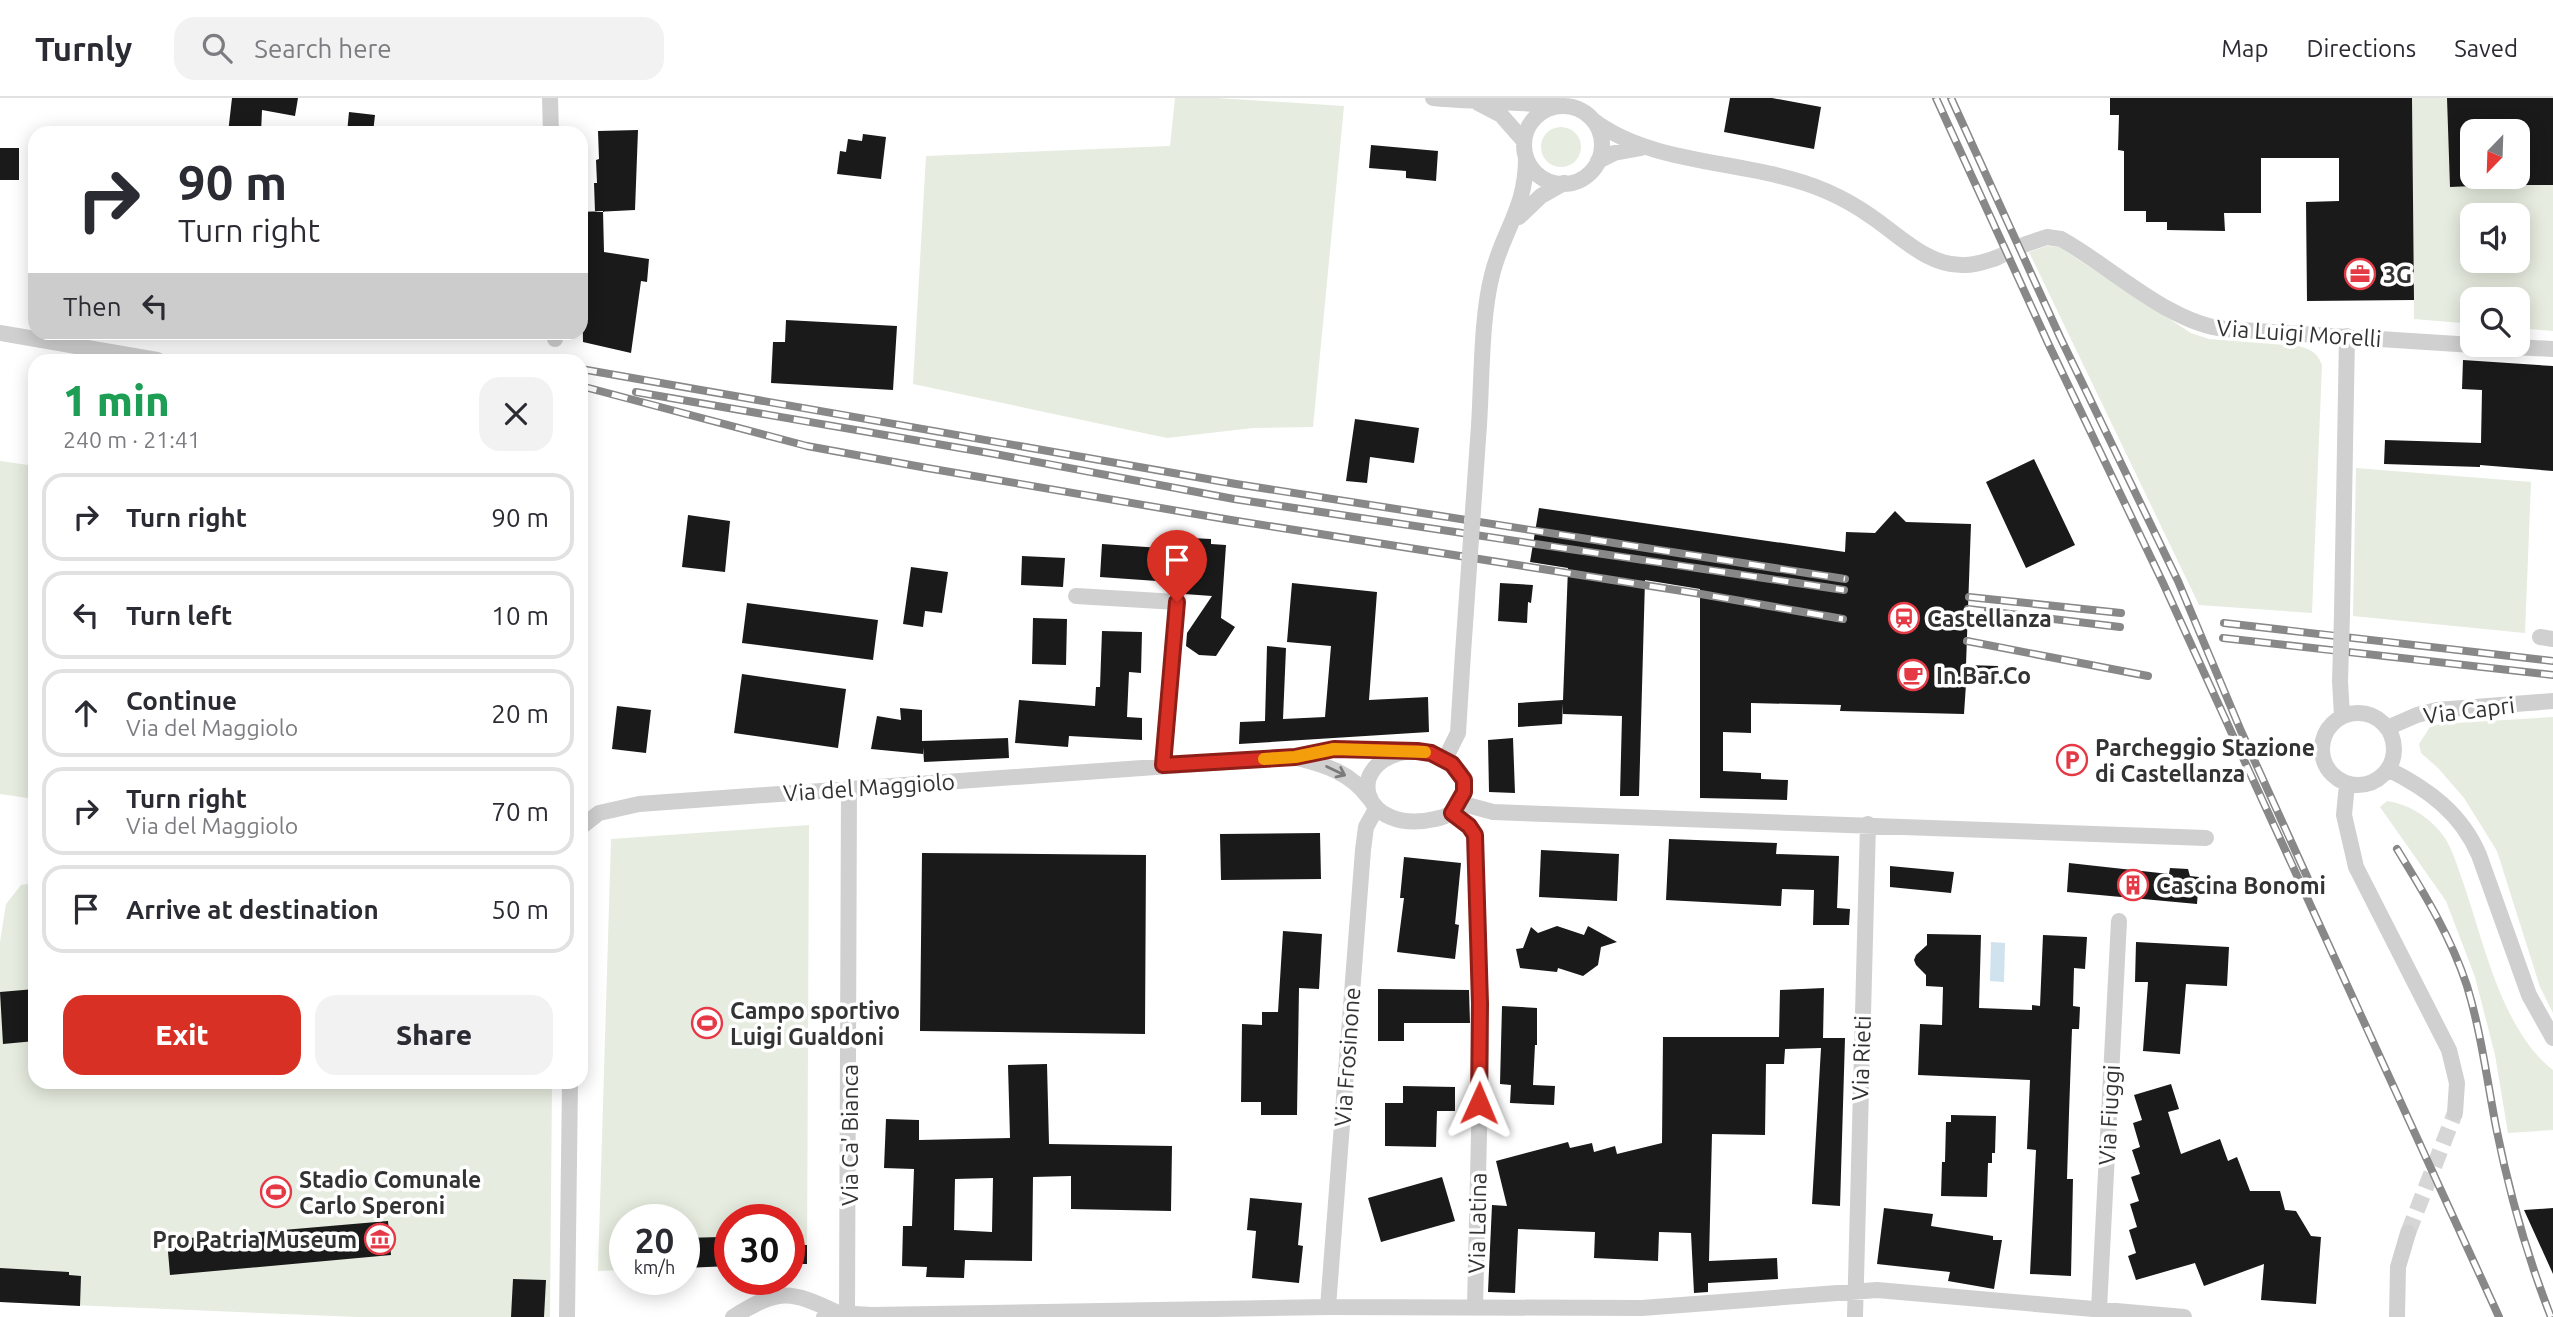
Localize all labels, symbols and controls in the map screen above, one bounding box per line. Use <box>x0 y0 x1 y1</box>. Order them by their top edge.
search box <box>174 17 664 80</box>
icon: search <box>198 29 236 67</box>
text: Turnly <box>35 30 132 67</box>
text: Search here <box>254 34 392 63</box>
text: Map <box>2221 35 2268 62</box>
text: Directions <box>2306 35 2416 62</box>
text: Saved <box>2454 35 2518 62</box>
north arrow <box>2460 119 2530 189</box>
map controls <box>2460 119 2530 357</box>
icon: right <box>63 154 154 245</box>
text: 90 m <box>178 154 287 209</box>
button: sound <box>2460 203 2530 273</box>
text: Turn right <box>178 212 320 248</box>
office icon: 3G <box>2343 257 2377 291</box>
place label: 3G <box>2383 262 2412 287</box>
icon: left <box>136 287 174 325</box>
button: search <box>2460 287 2530 357</box>
text: Then <box>63 292 122 321</box>
street label: Via Luigi Morelli <box>2216 315 2382 351</box>
text: 1 min <box>63 377 170 424</box>
button: close <box>479 377 553 451</box>
text: 240 m · 21:41 <box>63 427 201 452</box>
icon: right <box>67 498 105 536</box>
text: Turn right <box>126 503 247 532</box>
text: 90 m <box>491 503 549 532</box>
pin <box>1147 530 1207 602</box>
icon: arrive <box>1158 541 1196 579</box>
icon: left <box>67 596 105 634</box>
text: Turn left <box>126 601 232 630</box>
text: 10 m <box>491 601 549 630</box>
station icon: Castellanza <box>1887 601 1921 635</box>
place label: Castellanza <box>1927 606 2052 631</box>
cafe icon: In.Bar.Co <box>1896 658 1930 692</box>
place label: In.Bar.Co <box>1936 663 2031 688</box>
text: Continue <box>126 686 237 715</box>
street label: Via Capri <box>2422 692 2516 728</box>
icon: ahead <box>67 694 105 732</box>
text: 20 m <box>491 699 549 728</box>
text: Via del Maggiolo <box>126 715 298 740</box>
place label: Parcheggio Stazione di Castellanza <box>2095 735 2315 786</box>
parking icon: Parcheggio Stazione di Castellanza <box>2055 743 2089 777</box>
one-way arrow <box>1325 764 1346 778</box>
street label: Via del Maggiolo <box>782 769 956 805</box>
text: Turn right <box>126 784 247 813</box>
icon: right <box>67 792 105 830</box>
text: 70 m <box>491 797 549 826</box>
text: Via del Maggiolo <box>126 813 298 838</box>
building icon: Cascina Bonomi <box>2116 868 2150 902</box>
place label: Cascina Bonomi <box>2156 873 2326 898</box>
icon: arrive <box>67 890 105 928</box>
text: Arrive at destination <box>126 895 379 924</box>
text: 50 m <box>491 895 549 924</box>
street label: Via Frosinone <box>1330 986 1364 1128</box>
button: Exit <box>63 995 301 1075</box>
button: Share <box>315 995 553 1075</box>
place label: Campo sportivo Luigi Gualdoni <box>730 998 900 1049</box>
sports icon: Campo sportivo Luigi Gualdoni <box>690 1006 724 1040</box>
street label: Via Rieti <box>1847 1015 1875 1101</box>
street label: Via Ca' Bianca <box>837 1064 862 1206</box>
street label: Via Fiuggi <box>2094 1064 2124 1166</box>
position arrow <box>1442 1066 1516 1140</box>
place label: Stadio Comunale Carlo Speroni <box>299 1167 481 1218</box>
street label: Via Latina <box>1464 1172 1490 1274</box>
sports icon: Stadio Comunale Carlo Speroni <box>259 1175 293 1209</box>
speed limit sign: 30 <box>714 1204 805 1295</box>
text: 20 <box>635 1220 674 1260</box>
museum icon: Pro Patria Museum <box>363 1222 397 1256</box>
place label: Pro Patria Museum <box>152 1227 357 1252</box>
text: km/h <box>634 1257 675 1277</box>

